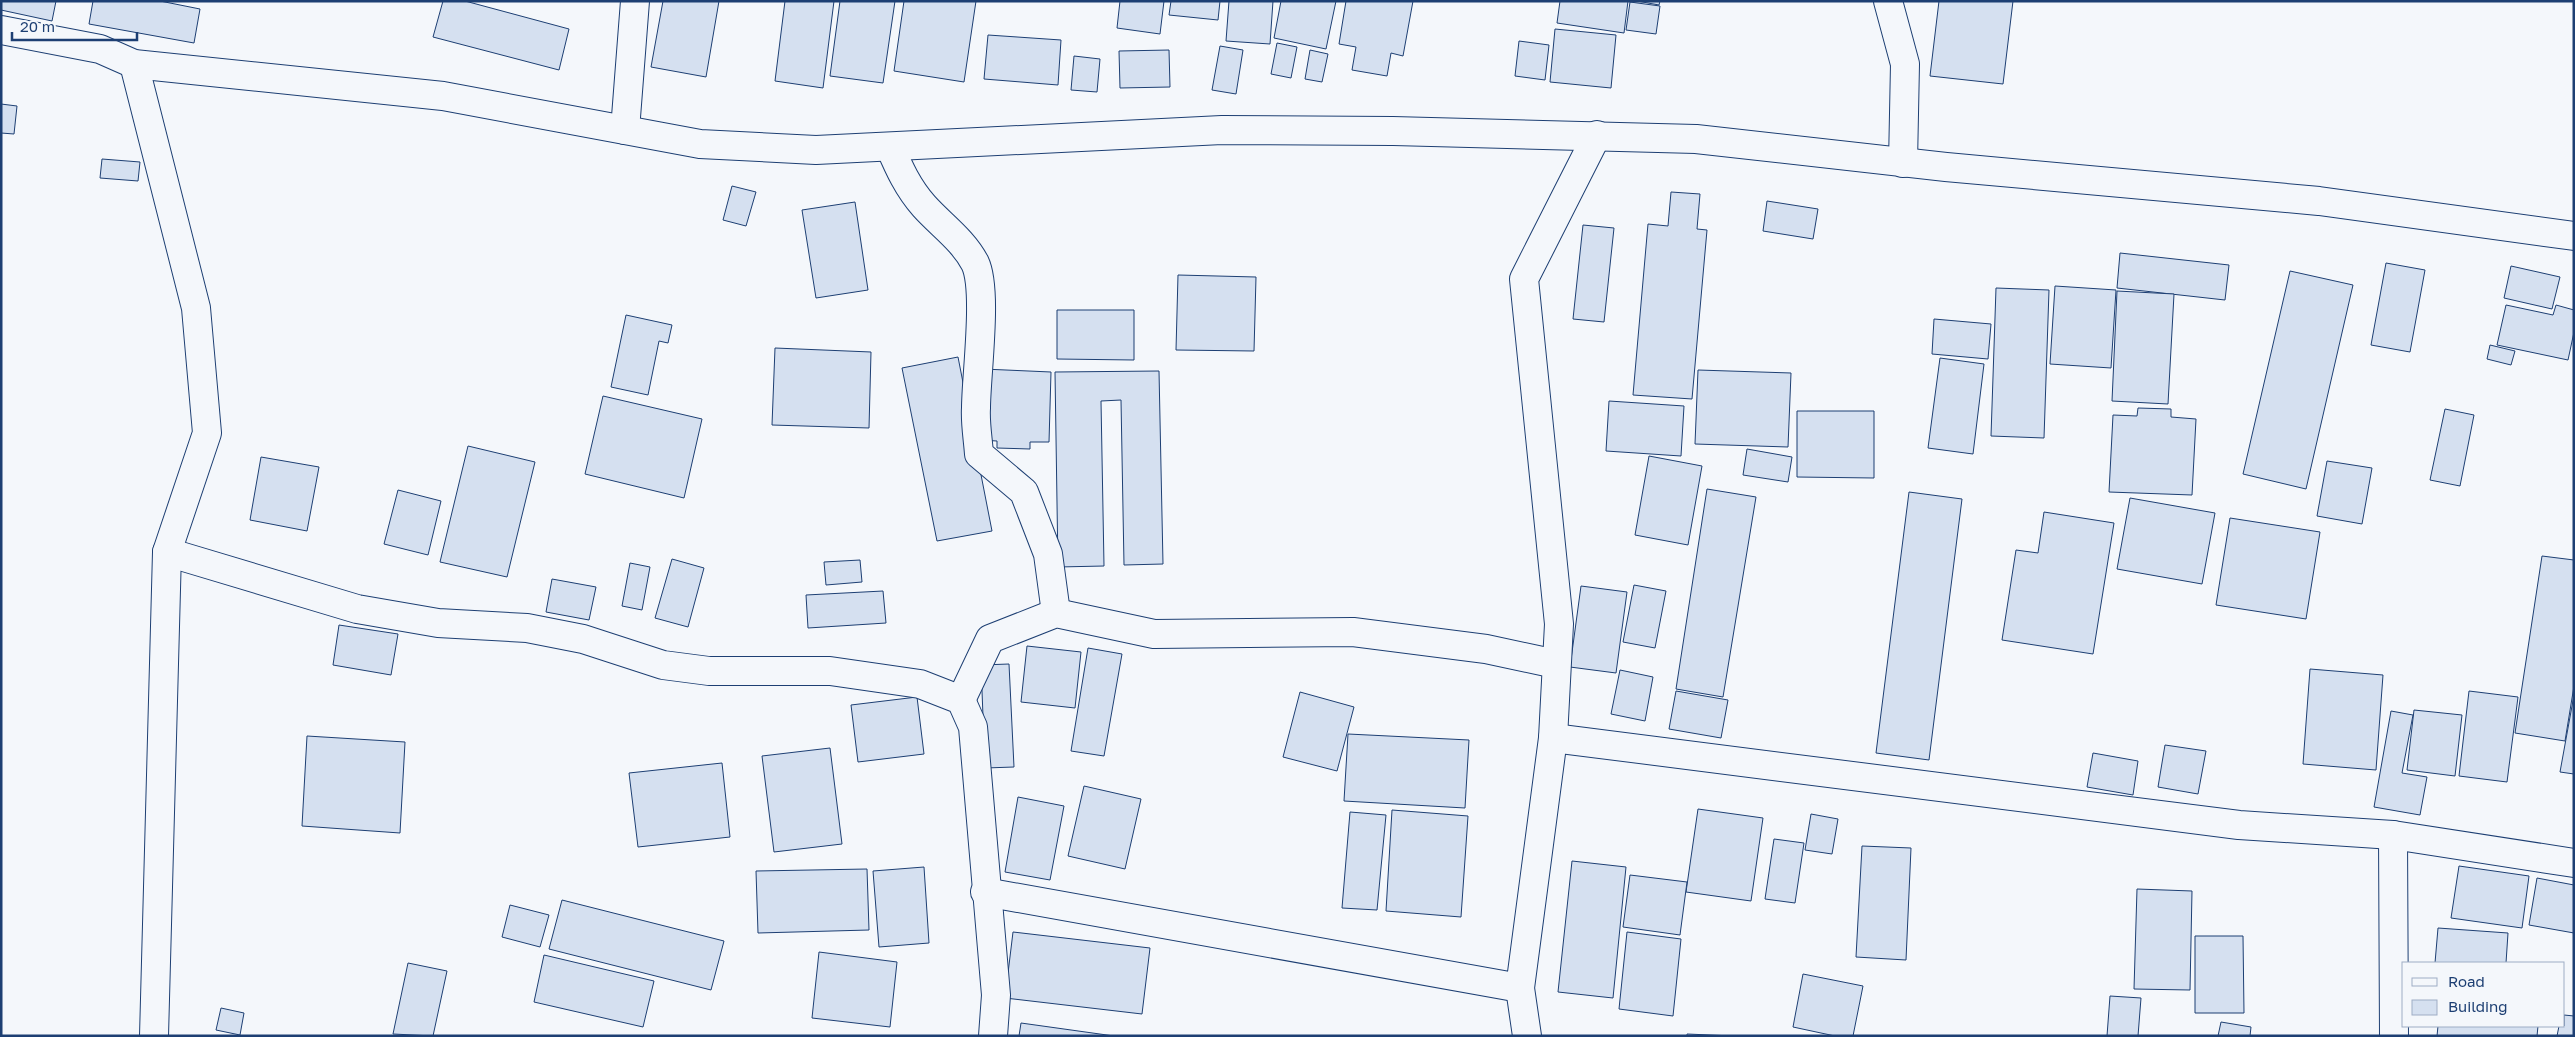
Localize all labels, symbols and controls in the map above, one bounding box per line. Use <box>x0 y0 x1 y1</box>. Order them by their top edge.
scale bar <box>12 10 138 42</box>
text: 20 m <box>20 17 55 35</box>
legend <box>2402 962 2565 1027</box>
text: Road <box>2448 972 2485 990</box>
text: Building <box>2448 997 2508 1015</box>

